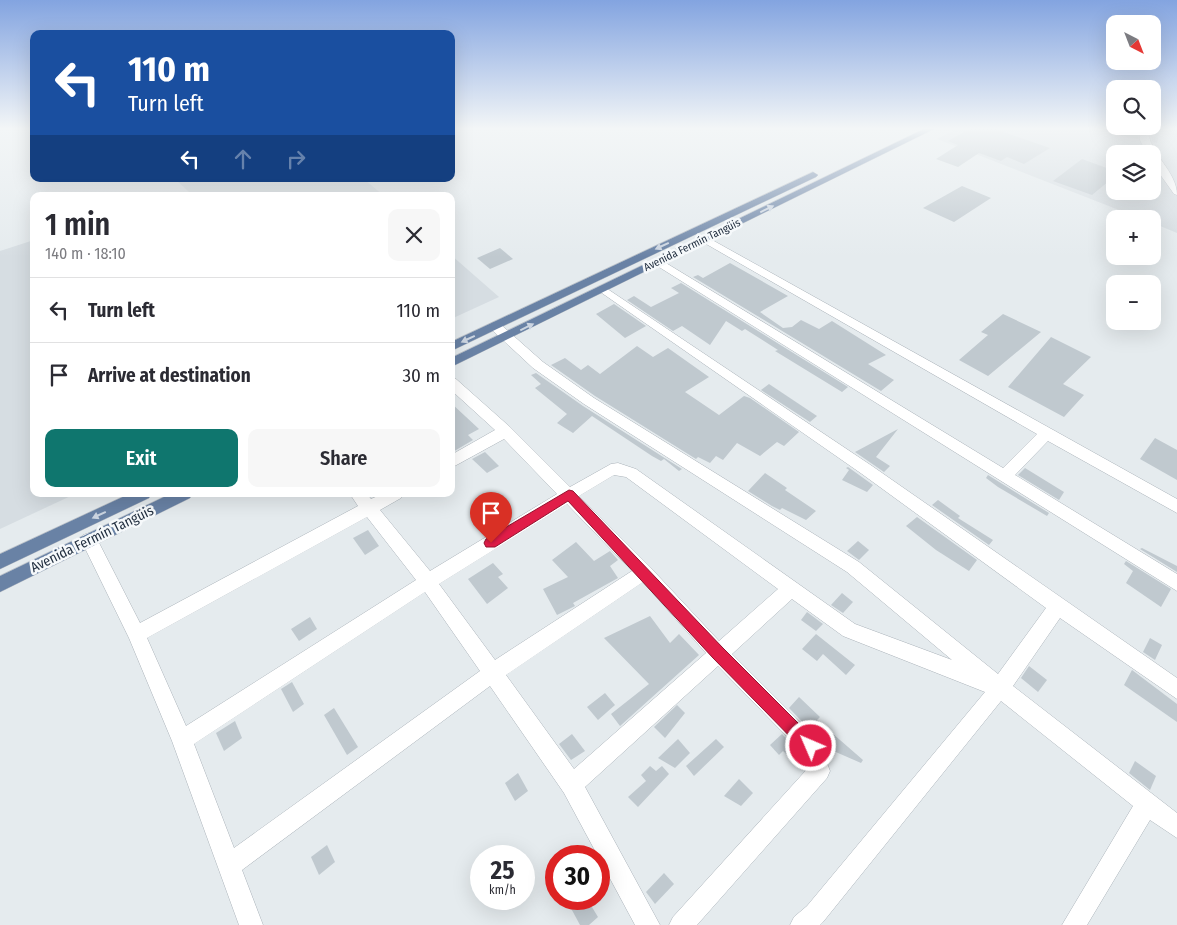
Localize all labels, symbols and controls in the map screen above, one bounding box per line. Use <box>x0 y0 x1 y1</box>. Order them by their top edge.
north arrow <box>1106 15 1161 70</box>
map controls <box>1106 15 1161 330</box>
text: 110 m <box>128 48 210 90</box>
icon: left <box>45 50 110 115</box>
button: search <box>1106 80 1161 135</box>
text: Turn left <box>128 90 204 117</box>
icon: left <box>176 145 204 173</box>
icon: ahead <box>229 145 257 173</box>
icon: right <box>282 145 310 173</box>
button: layers <box>1106 145 1161 200</box>
one-way arrow <box>760 205 774 213</box>
text: 1 min <box>45 207 110 243</box>
button: close <box>388 209 440 261</box>
button: + <box>1106 210 1161 265</box>
street label: Avenida Fermín Tangüis <box>642 216 743 274</box>
one-way arrow <box>655 243 669 251</box>
text: 140 m · 18:10 <box>45 244 126 263</box>
button: − <box>1106 275 1161 330</box>
icon: left <box>45 296 73 324</box>
text: Turn left <box>88 299 155 322</box>
text: 110 m <box>396 299 440 322</box>
one-way arrow <box>519 322 534 331</box>
one-way arrow <box>461 335 475 343</box>
icon: arrive <box>45 361 73 389</box>
text: Arrive at destination <box>88 364 251 387</box>
text: 30 m <box>402 364 440 387</box>
button: Exit <box>45 429 238 487</box>
button: Share <box>248 429 440 487</box>
pin <box>470 492 512 543</box>
icon: arrive <box>477 499 505 527</box>
street label: Avenida Fermín Tangüis <box>28 502 156 576</box>
one-way arrow <box>92 511 106 519</box>
position arrow <box>784 719 836 771</box>
speed limit sign: 30 <box>545 845 610 910</box>
text: 25 <box>491 856 514 886</box>
text: km/h <box>489 883 516 897</box>

